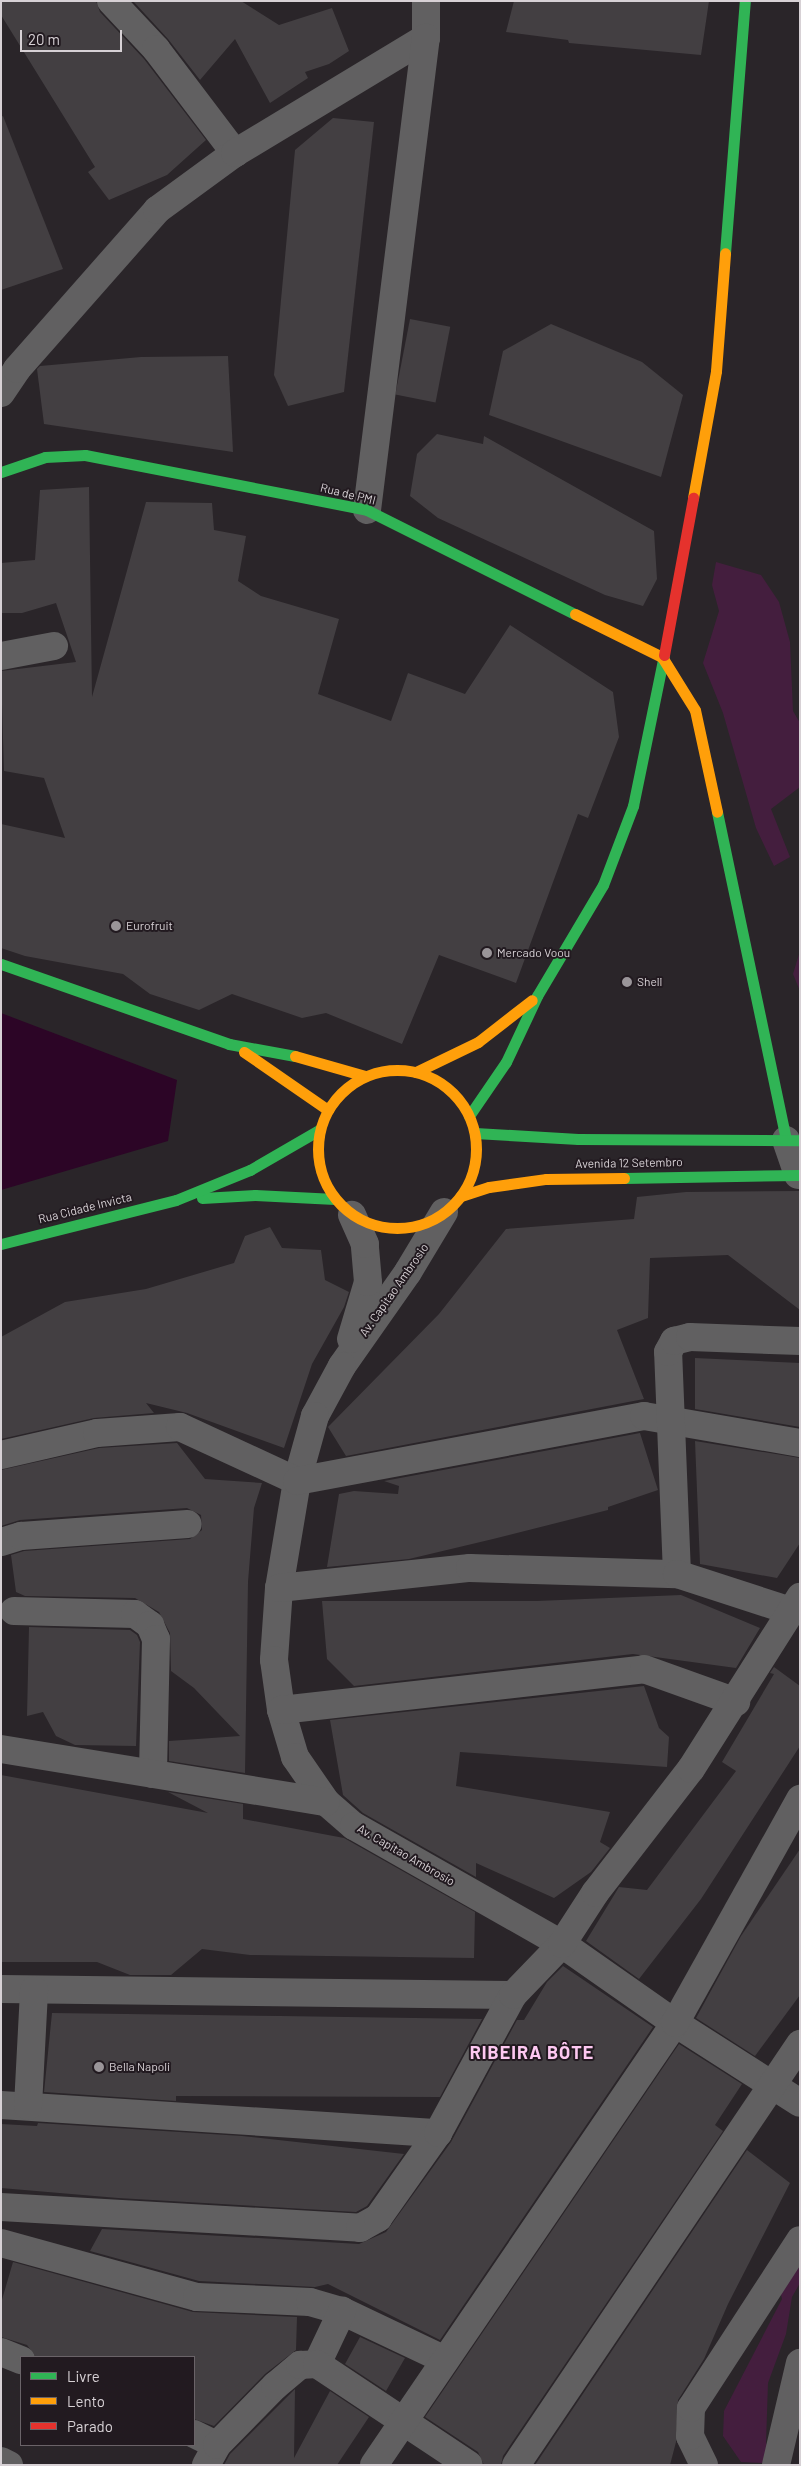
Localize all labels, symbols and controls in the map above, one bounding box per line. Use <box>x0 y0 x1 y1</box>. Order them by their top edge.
scale bar <box>22 20 125 52</box>
text: 20 m <box>28 30 60 48</box>
street label: Rua de PMI <box>319 480 377 508</box>
place label: Eurofruit <box>126 919 173 933</box>
marker: Eurofruit <box>110 920 122 932</box>
place label: Mercado Voou <box>497 946 570 960</box>
marker: Mercado Voou <box>481 947 493 959</box>
place label: Shell <box>637 975 662 989</box>
marker: Shell <box>621 976 633 988</box>
street label: Avenida 12 Setembro <box>575 1155 683 1171</box>
street label: Rua Cidade Invicta <box>37 1189 133 1227</box>
street label: Av. Capitao Ambrosio <box>356 1241 432 1339</box>
street label: Av. Capitao Ambrosio <box>355 1821 457 1889</box>
district label: RIBEIRA BÔTE <box>468 2041 596 2063</box>
place label: Bella Napoli <box>109 2060 170 2074</box>
marker: Bella Napoli <box>93 2061 105 2073</box>
legend <box>20 2356 195 2446</box>
text: Livre <box>67 2367 100 2385</box>
text: Lento <box>67 2392 105 2410</box>
text: Parado <box>67 2417 113 2435</box>

